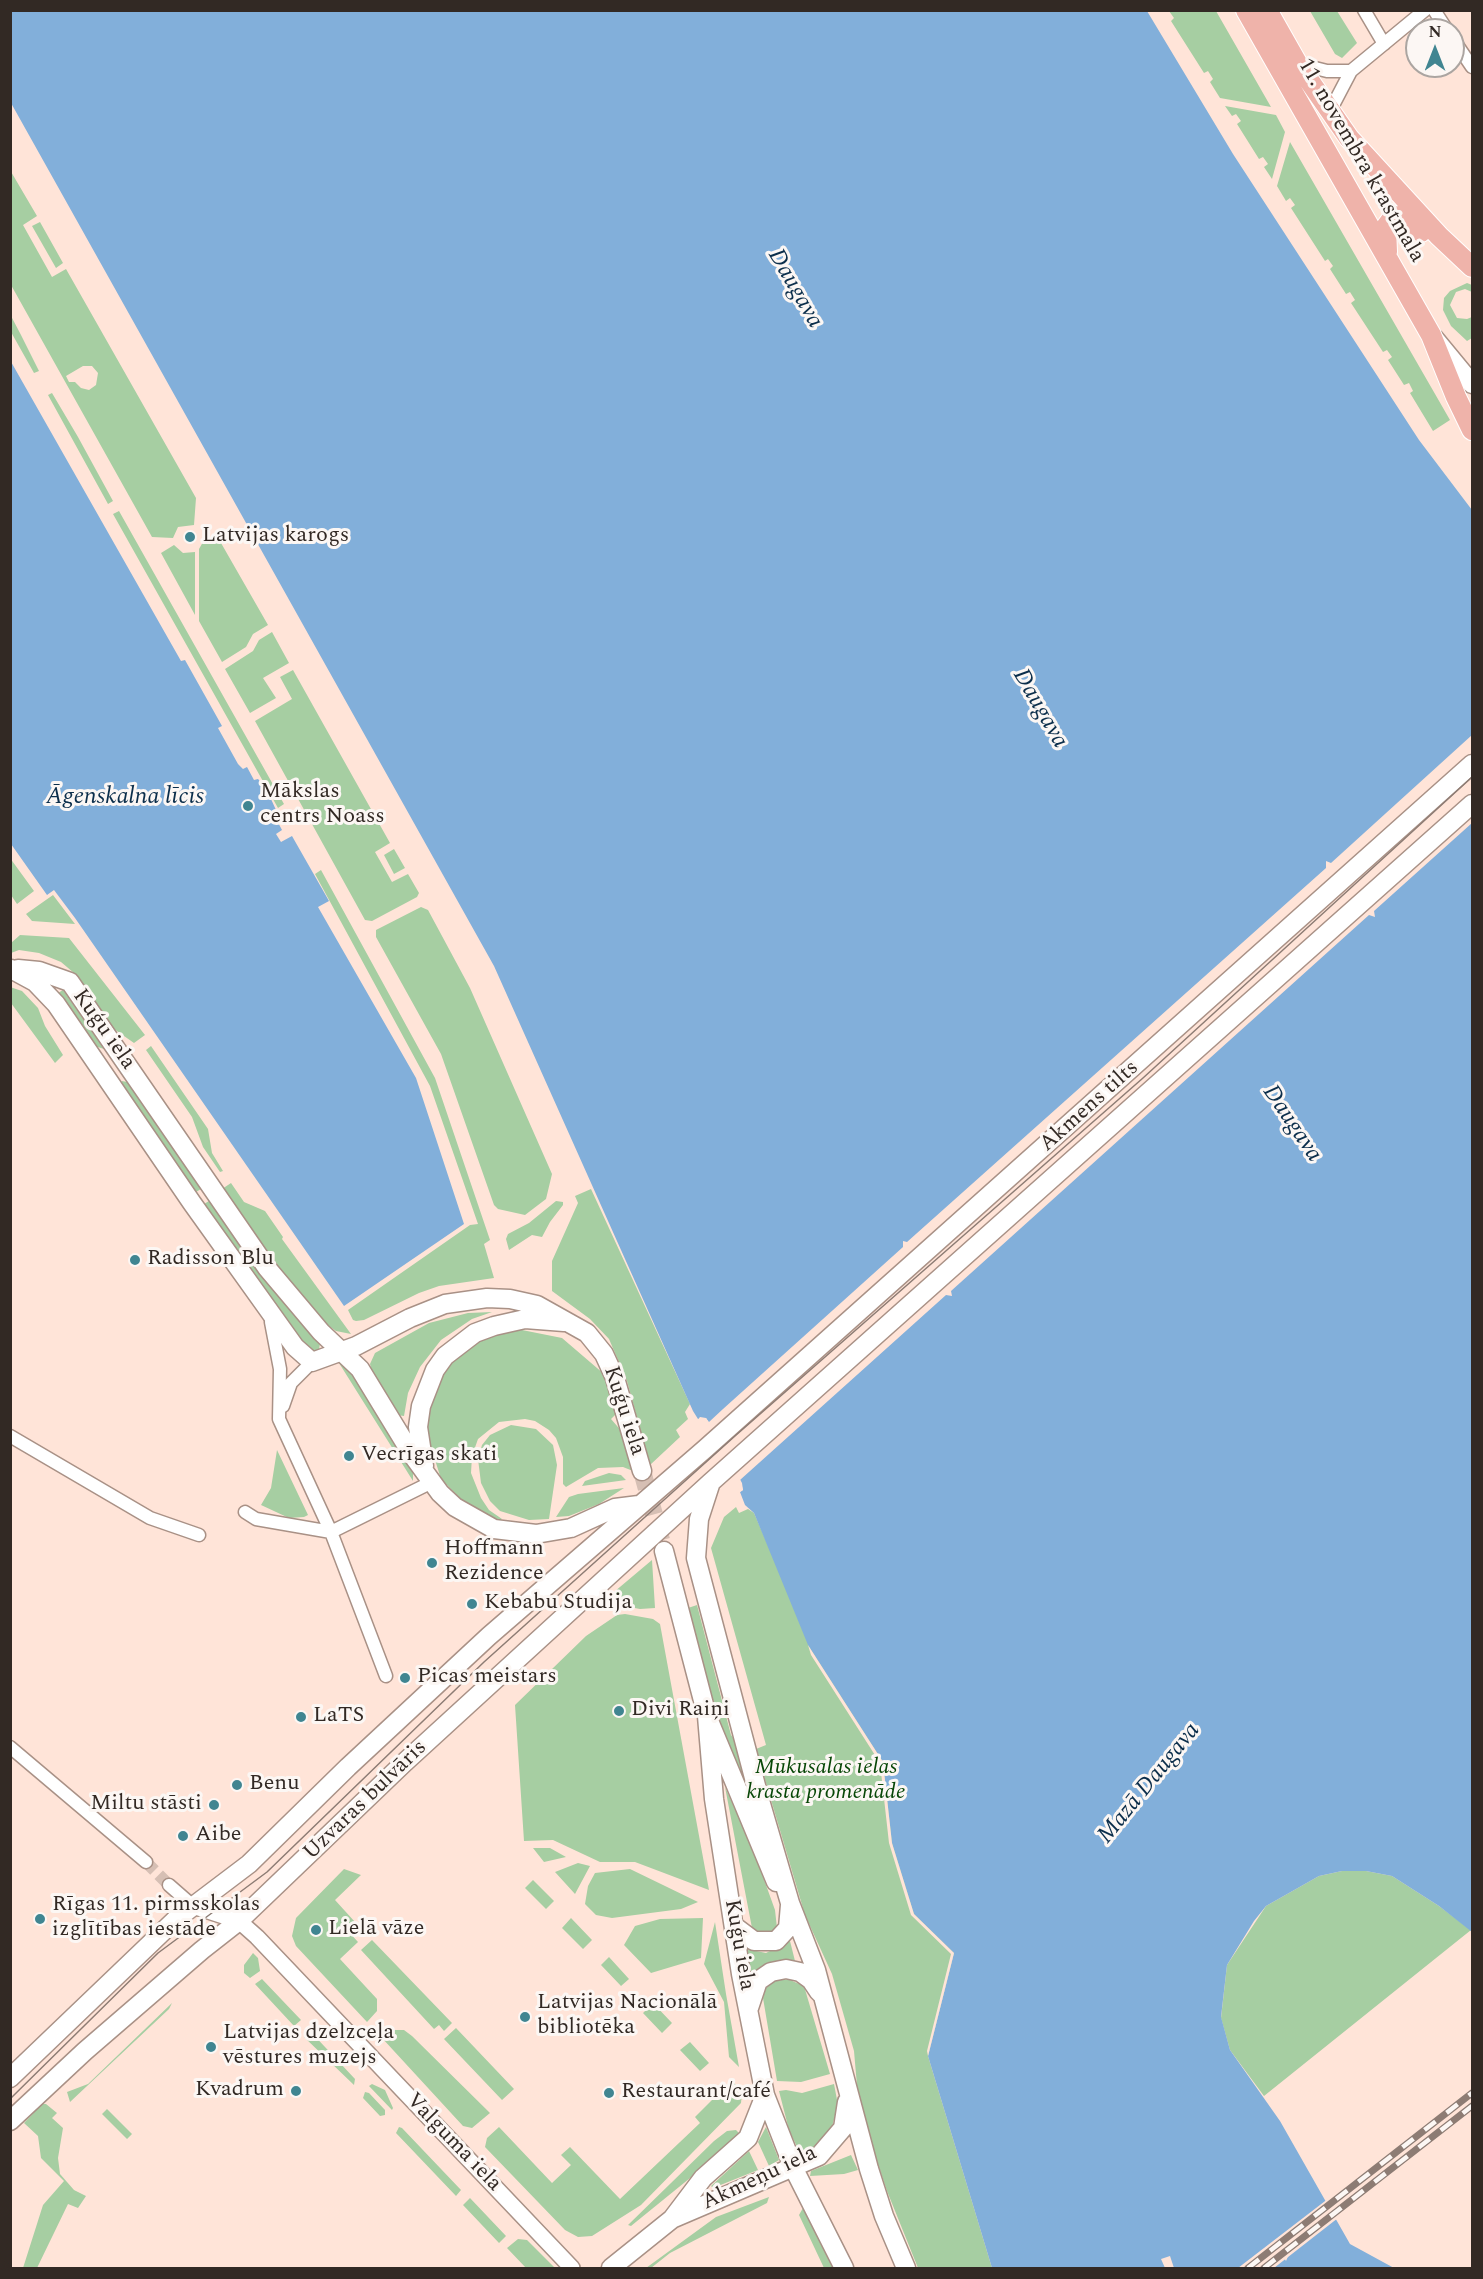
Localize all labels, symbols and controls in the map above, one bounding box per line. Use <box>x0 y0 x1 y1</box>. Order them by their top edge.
north arrow <box>1405 18 1465 78</box>
text: N <box>1428 20 1442 44</box>
street label: 11. novembra krastmala <box>1291 54 1429 268</box>
water label: Daugava <box>760 244 828 334</box>
place label: Latvijas karogs <box>202 524 349 550</box>
marker: Latvijas karogs <box>183 530 197 544</box>
water label: Daugava <box>1005 664 1073 754</box>
place label: Mākslas centrs Noass <box>260 780 385 831</box>
water label: Āgenskalna līcis <box>46 784 204 812</box>
marker: Mākslas centrs Noass <box>241 799 255 813</box>
street label: Kuģu iela <box>66 985 140 1075</box>
street label: Akmens tilts <box>1035 1056 1145 1158</box>
water label: Daugava <box>1255 1080 1327 1168</box>
place label: Radisson Blu <box>147 1247 274 1273</box>
marker: Radisson Blu <box>128 1253 142 1267</box>
street label: Kuģu iela <box>596 1363 650 1459</box>
place label: Vecrīgas skati <box>361 1443 497 1469</box>
marker: Vecrīgas skati <box>342 1449 356 1463</box>
place label: Hoffmann Rezidence <box>444 1537 544 1588</box>
marker: Hoffmann Rezidence <box>425 1556 439 1570</box>
place label: Kebabu Studija <box>484 1591 632 1617</box>
marker: Kebabu Studija <box>465 1597 479 1611</box>
place label: Picas meistars <box>417 1665 557 1691</box>
marker: Picas meistars <box>398 1671 412 1685</box>
place label: Divi Raiņi <box>631 1698 730 1724</box>
place label: LaTS <box>313 1704 364 1730</box>
marker: Divi Raiņi <box>612 1704 626 1718</box>
marker: LaTS <box>294 1710 308 1724</box>
water label: Mazā Daugava <box>1092 1718 1208 1850</box>
street label: Uzvaras bulvāris <box>299 1735 433 1867</box>
park label: Mūkusalas ielas krasta promenāde <box>746 1756 906 1808</box>
place label: Benu <box>249 1772 299 1798</box>
marker: Benu <box>230 1778 244 1792</box>
place label: Miltu stāsti <box>90 1792 202 1818</box>
marker: Miltu stāsti <box>207 1798 221 1812</box>
place label: Aibe <box>195 1823 241 1849</box>
marker: Aibe <box>176 1829 190 1843</box>
place label: Rīgas 11. pirmsskolas izglītības iestāde <box>52 1893 260 1945</box>
street label: Kuģu iela <box>717 1897 759 1993</box>
marker: Rīgas 11. pirmsskolas izglītības iestāde <box>33 1912 47 1926</box>
place label: Lielā vāze <box>328 1917 424 1943</box>
marker: Lielā vāze <box>309 1923 323 1937</box>
place label: Latvijas Nacionālā bibliotēka <box>537 1991 718 2042</box>
marker: Latvijas Nacionālā bibliotēka <box>518 2010 532 2024</box>
place label: Latvijas dzelzceļa vēstures muzejs <box>223 2021 394 2072</box>
marker: Latvijas dzelzceļa vēstures muzejs <box>204 2040 218 2054</box>
place label: Kvadrum <box>195 2078 284 2104</box>
place label: Restaurant/café <box>621 2080 771 2106</box>
marker: Kvadrum <box>289 2084 303 2098</box>
marker: Restaurant/café <box>602 2086 616 2100</box>
street label: Valguma iela <box>400 2088 506 2198</box>
street label: Akmeņu iela <box>698 2141 822 2217</box>

